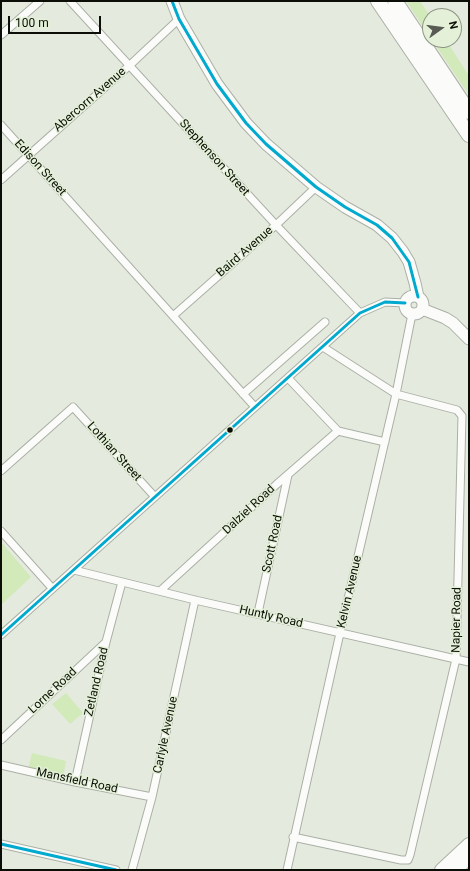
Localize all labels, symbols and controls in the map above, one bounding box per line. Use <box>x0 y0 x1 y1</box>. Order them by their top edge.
scale bar <box>10 8 103 34</box>
north arrow <box>422 8 462 48</box>
text: 100 m <box>15 16 49 30</box>
text: N <box>446 20 460 31</box>
street label: Abercorn Avenue <box>51 65 129 135</box>
street label: Stephenson Street <box>176 117 252 199</box>
street label: Edison Street <box>11 137 69 199</box>
street label: Baird Avenue <box>214 224 276 280</box>
street label: Lothian Street <box>84 419 144 485</box>
unlabelled marker <box>225 425 235 435</box>
street label: Dalziel Road <box>220 482 278 538</box>
street label: Scott Road <box>260 514 286 574</box>
street label: Kelvin Avenue <box>335 554 365 630</box>
street label: Napier Road <box>449 587 465 653</box>
street label: Huntly Road <box>238 603 304 631</box>
street label: Zetland Road <box>82 646 112 718</box>
street label: Lorne Road <box>26 665 80 717</box>
street label: Carlyle Avenue <box>151 695 181 775</box>
street label: Mansfield Road <box>35 765 119 797</box>

